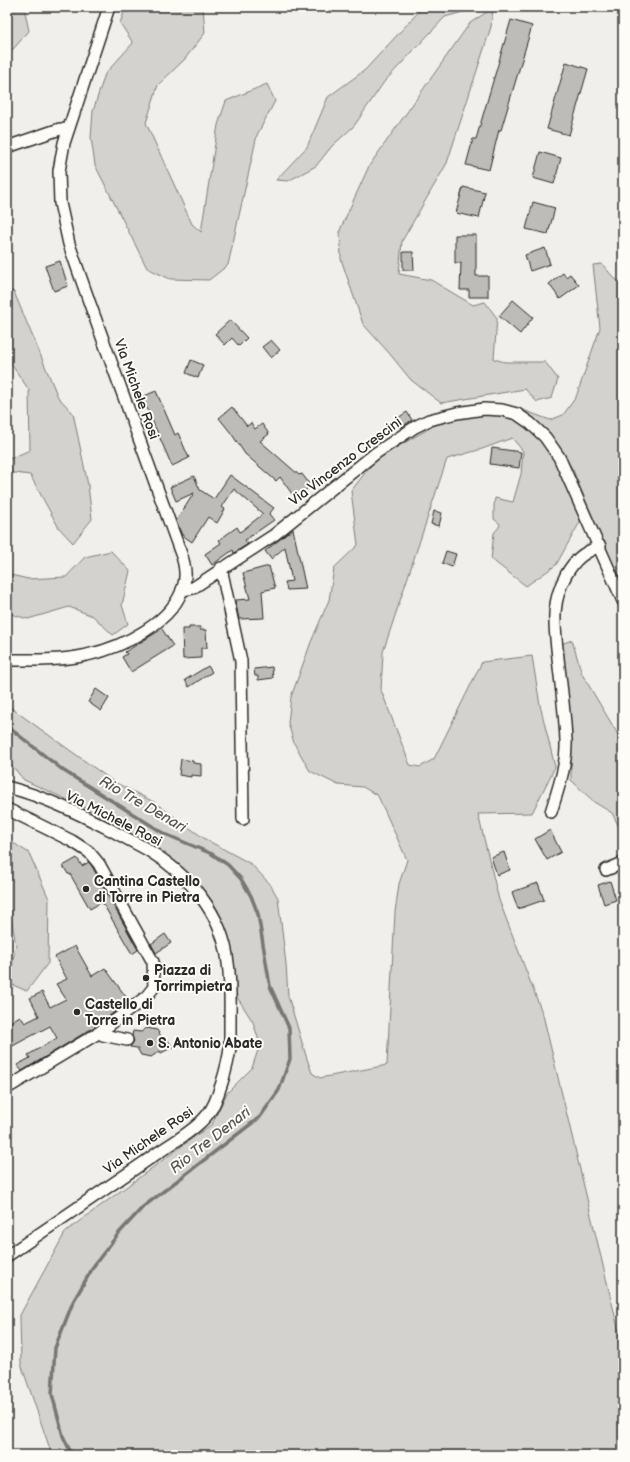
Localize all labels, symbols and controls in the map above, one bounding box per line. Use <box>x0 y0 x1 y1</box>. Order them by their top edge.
street label: Via Michele Rosi <box>110 337 163 442</box>
street label: Via Vincenzo Crescini <box>286 413 405 509</box>
water label: Rio Tre Denari <box>96 772 190 837</box>
street label: Via Michele Rosi <box>63 787 165 850</box>
place label: Cantina Castello di Torre in Pietra <box>94 873 200 906</box>
marker: Cantina Castello di Torre in Pietra <box>81 884 91 894</box>
place label: Piazza di Torrimpietra <box>154 962 232 995</box>
marker: Piazza di Torrimpietra <box>141 973 151 983</box>
place label: Castello di Torre in Pietra <box>85 996 175 1029</box>
marker: Castello di Torre in Pietra <box>72 1007 82 1017</box>
place label: S. Antonio Abate <box>158 1035 262 1052</box>
marker: S. Antonio Abate <box>145 1038 155 1048</box>
street label: Via Michele Rosi <box>100 1103 196 1178</box>
water label: Rio Tre Denari <box>166 1103 255 1178</box>

